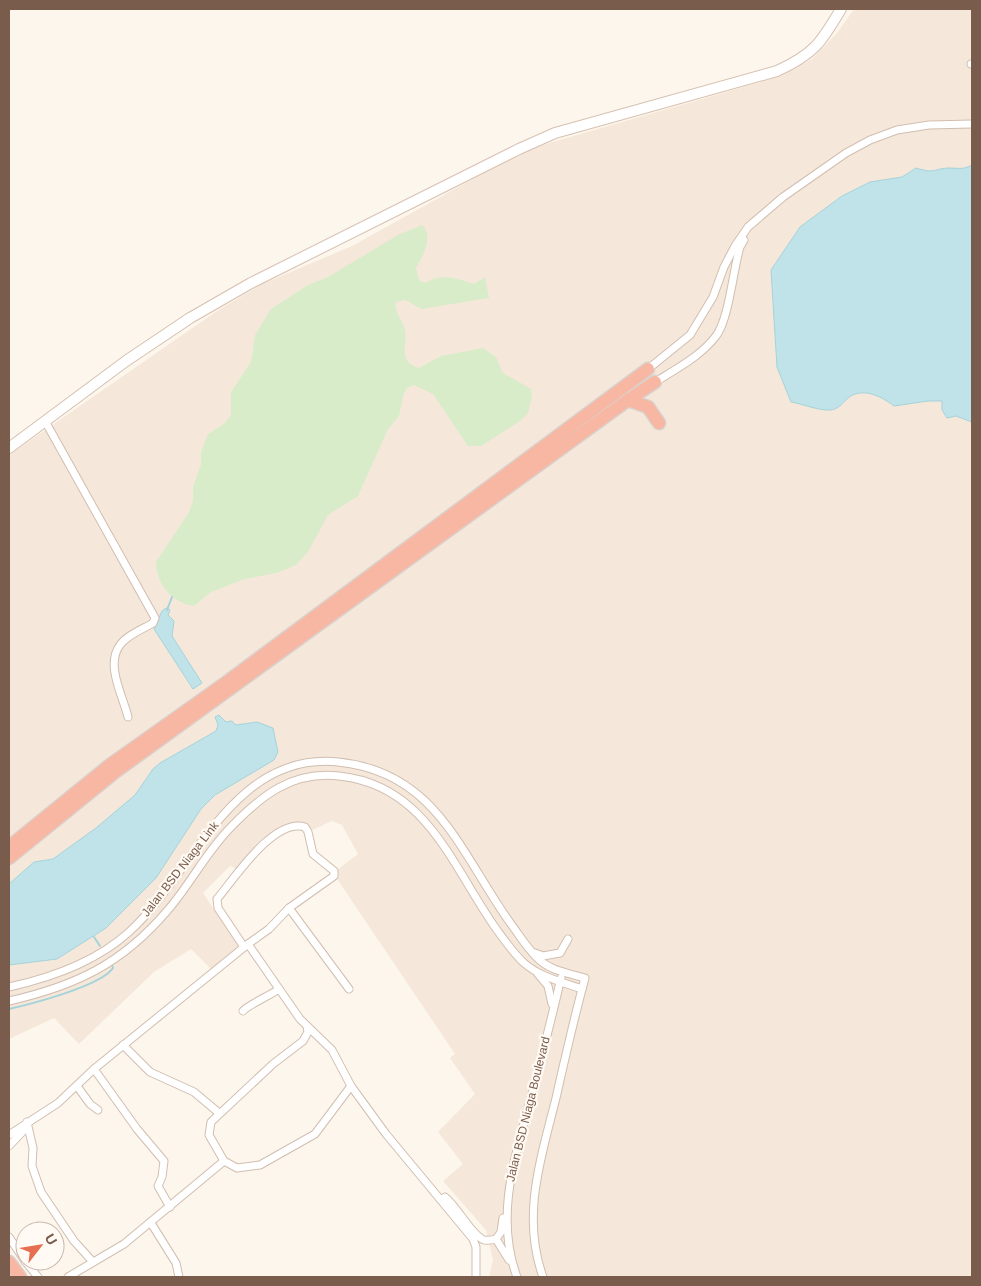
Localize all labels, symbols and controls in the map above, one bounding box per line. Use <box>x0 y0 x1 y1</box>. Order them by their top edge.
street label: Jalan BSD Niaga Link <box>139 818 222 919</box>
street label: Jalan BSD Niaga Boulevard <box>503 1035 553 1183</box>
north arrow <box>15 1221 65 1271</box>
text: U <box>42 1231 61 1248</box>

